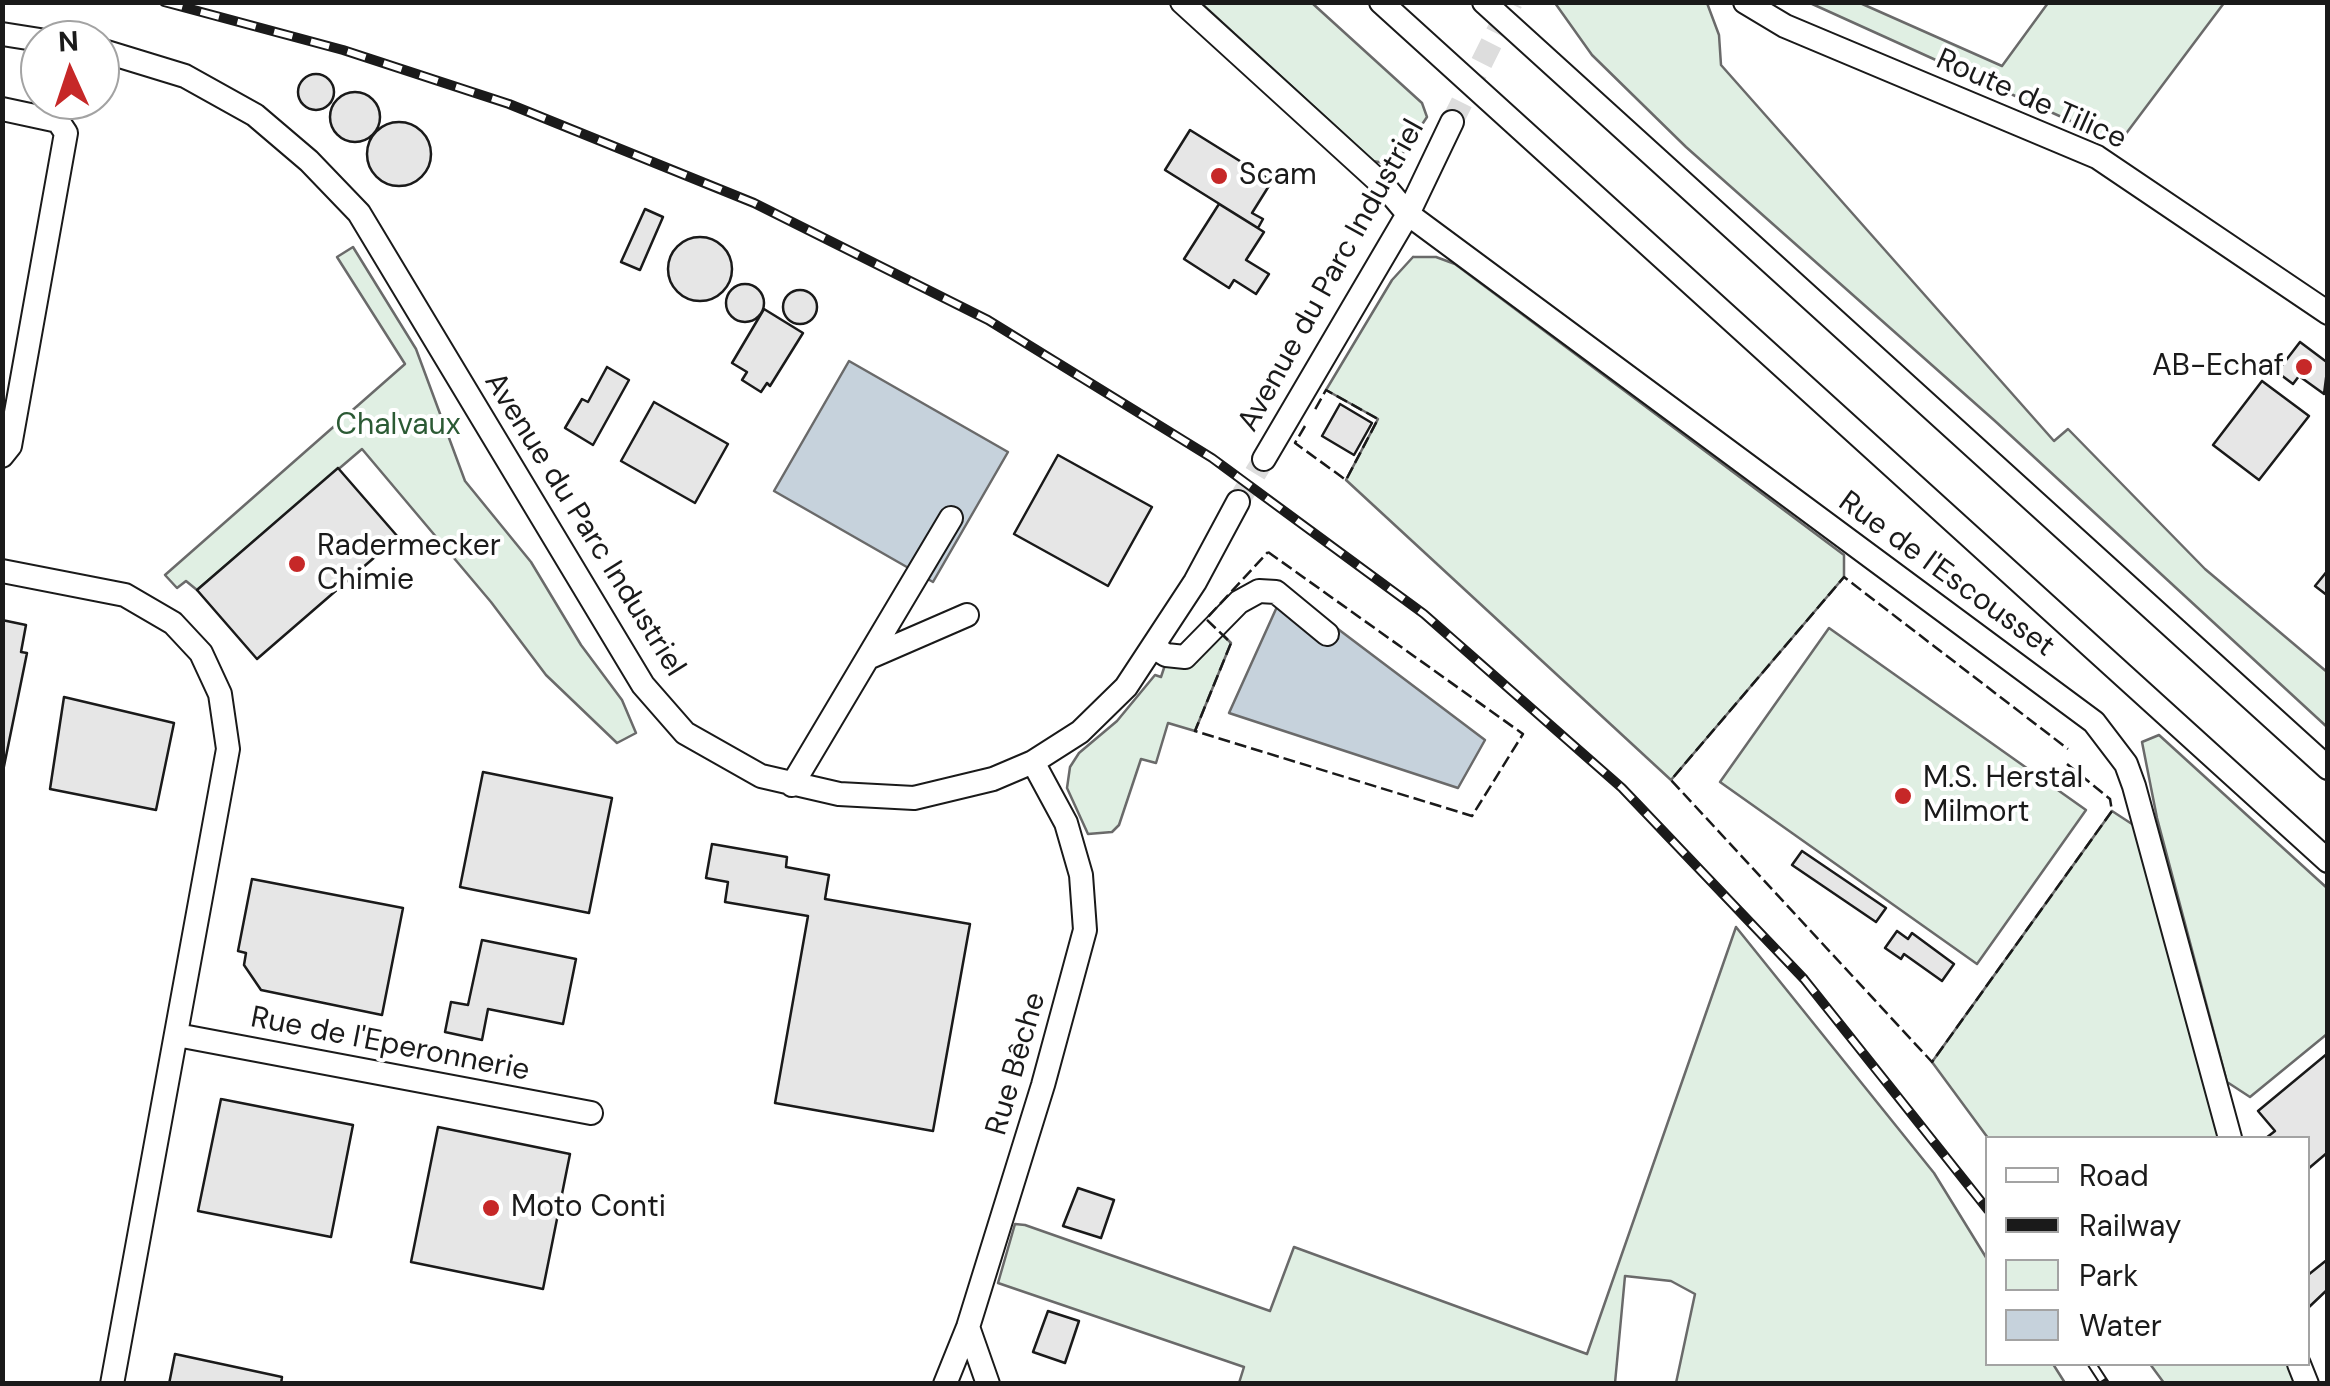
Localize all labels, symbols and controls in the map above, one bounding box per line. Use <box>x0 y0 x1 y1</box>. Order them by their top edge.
north arrow <box>20 20 120 120</box>
text: N <box>57 23 80 61</box>
street label: Route de Tilice <box>1930 42 2132 158</box>
street label: Avenue du Parc Industriel <box>1231 114 1433 438</box>
place label: Scam <box>1239 158 1317 194</box>
marker: Scam <box>1208 165 1230 187</box>
place label: AB-Echaf <box>2152 349 2284 385</box>
marker: AB-Echaf <box>2293 356 2315 378</box>
street label: Avenue du Parc Industriel <box>476 367 692 683</box>
park label: Chalvaux <box>335 408 461 444</box>
street label: Rue de l'Escousset <box>1831 485 2061 665</box>
place label: Radermecker Chimie <box>317 529 501 600</box>
marker: Radermecker Chimie <box>286 553 308 575</box>
place label: M.S. Herstal Milmort <box>1923 761 2083 832</box>
marker: M.S. Herstal Milmort <box>1892 785 1914 807</box>
street label: Rue Bêche <box>979 989 1055 1139</box>
street label: Rue de l'Eperonnerie <box>248 1000 532 1090</box>
legend <box>1985 1136 2310 1366</box>
text: Road <box>2079 1156 2149 1195</box>
place label: Moto Conti <box>511 1190 666 1226</box>
marker: Moto Conti <box>480 1197 502 1219</box>
text: Railway <box>2079 1206 2182 1245</box>
text: Park <box>2079 1256 2138 1295</box>
text: Water <box>2079 1306 2162 1345</box>

